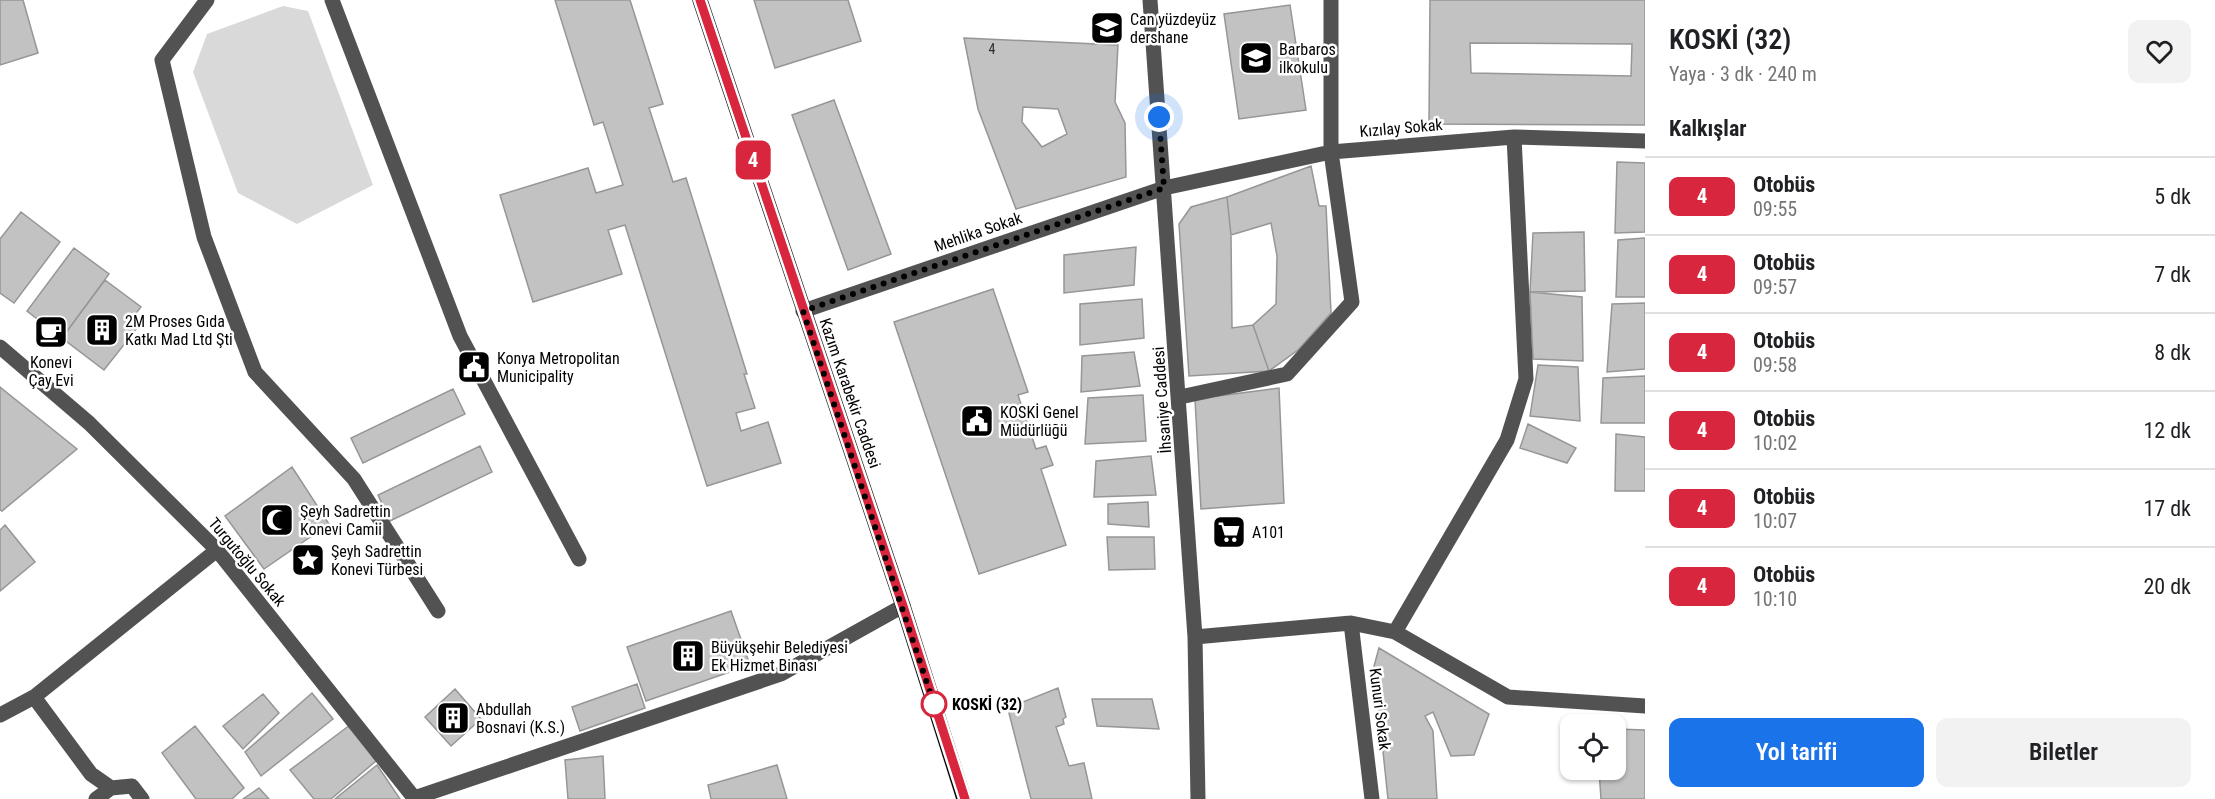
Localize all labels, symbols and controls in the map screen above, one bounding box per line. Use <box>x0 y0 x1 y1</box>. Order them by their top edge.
school or university icon: Can yüzdeyüz dershane <box>1089 10 1125 46</box>
place label: Can yüzdeyüz dershane <box>1130 10 1216 47</box>
button: heart <box>2128 20 2191 83</box>
text: KOSKİ (32) <box>1669 23 1791 56</box>
school or university icon: Barbaros ilkokulu <box>1238 40 1274 76</box>
place label: Barbaros ilkokulu <box>1279 40 1336 77</box>
house number: 4 <box>989 41 996 57</box>
text: Yaya · 3 dk · 240 m <box>1669 62 1817 86</box>
your location <box>1144 102 1174 132</box>
street label: Kızılay Sokak <box>1359 115 1444 141</box>
text: Kalkışlar <box>1669 116 1747 141</box>
line badge: 4 <box>734 140 772 180</box>
text: 4 <box>748 148 758 172</box>
text: Otobüs <box>1753 172 1815 197</box>
text: 4 <box>1697 184 1707 208</box>
text: 5 dk <box>2154 184 2191 209</box>
text: 09:55 <box>1753 197 1797 221</box>
street label: Mehlika Sokak <box>932 208 1025 256</box>
text: Otobüs <box>1753 250 1815 275</box>
text: 4 <box>1697 262 1707 286</box>
text: 7 dk <box>2154 262 2191 287</box>
text: 09:57 <box>1753 275 1797 299</box>
building icon: 2M Proses Gıda Katkı Mad Ltd Şti <box>84 312 120 348</box>
place label: 2M Proses Gıda Katkı Mad Ltd Şti <box>125 312 233 349</box>
cafe icon: Konevi Çay Evi <box>33 314 69 350</box>
street label: Kazım Karabekir Caddesi <box>815 315 885 471</box>
text: Otobüs <box>1753 328 1815 353</box>
text: 4 <box>1697 340 1707 364</box>
text: 8 dk <box>2154 340 2191 365</box>
street label: İhsaniye Caddesi <box>1149 346 1175 454</box>
public building icon: Konya Metropolitan Municipality <box>456 349 492 385</box>
place label: Konya Metropolitan Municipality <box>497 349 620 386</box>
place label: Konevi Çay Evi <box>28 353 74 390</box>
text: 09:58 <box>1753 353 1797 377</box>
public building icon: KOSKİ Genel Müdürlüğü <box>959 403 995 439</box>
place label: KOSKİ Genel Müdürlüğü <box>1000 403 1079 440</box>
text: Otobüs <box>1753 406 1815 431</box>
text: 4 <box>1697 418 1707 442</box>
text: 12 dk <box>2143 418 2191 443</box>
text: 10:02 <box>1753 431 1797 455</box>
text: Otobüs <box>1753 484 1815 509</box>
text: 4 <box>1697 496 1707 520</box>
text: 17 dk <box>2143 496 2191 521</box>
mosque icon: Şeyh Sadrettin Konevi Camii <box>259 502 295 538</box>
place label: Şeyh Sadrettin Konevi Camii <box>300 502 391 539</box>
text: 10:07 <box>1753 509 1797 533</box>
street label: Turgutoğlu Sokak <box>204 514 290 611</box>
supermarket icon: A101 <box>1211 514 1247 550</box>
place label: A101 <box>1252 523 1285 542</box>
place icon: Şeyh Sadrettin Konevi Türbesi <box>290 542 326 578</box>
place label: Şeyh Sadrettin Konevi Türbesi <box>331 542 423 579</box>
text: Otobüs <box>1753 562 1815 587</box>
text: 4 <box>1697 574 1707 598</box>
text: 20 dk <box>2143 574 2191 599</box>
text: 10:10 <box>1753 587 1797 611</box>
building icon: Büyükşehir Belediyesi Ek Hizmet Binası <box>670 638 706 674</box>
place label: Büyükşehir Belediyesi Ek Hizmet Binası <box>711 638 848 675</box>
street label: Kunuri Sokak <box>1366 667 1395 752</box>
marker: KOSKİ (32) <box>921 691 947 717</box>
place label: KOSKİ (32) <box>952 695 1022 714</box>
building icon: Abdullah Bosnavi (K.S.) <box>435 700 471 736</box>
place label: Abdullah Bosnavi (K.S.) <box>476 700 565 737</box>
map controls <box>1560 714 1626 780</box>
button: locate <box>1560 714 1626 780</box>
button: Yol tarifi <box>1669 718 1924 787</box>
button: Biletler <box>1936 718 2191 787</box>

